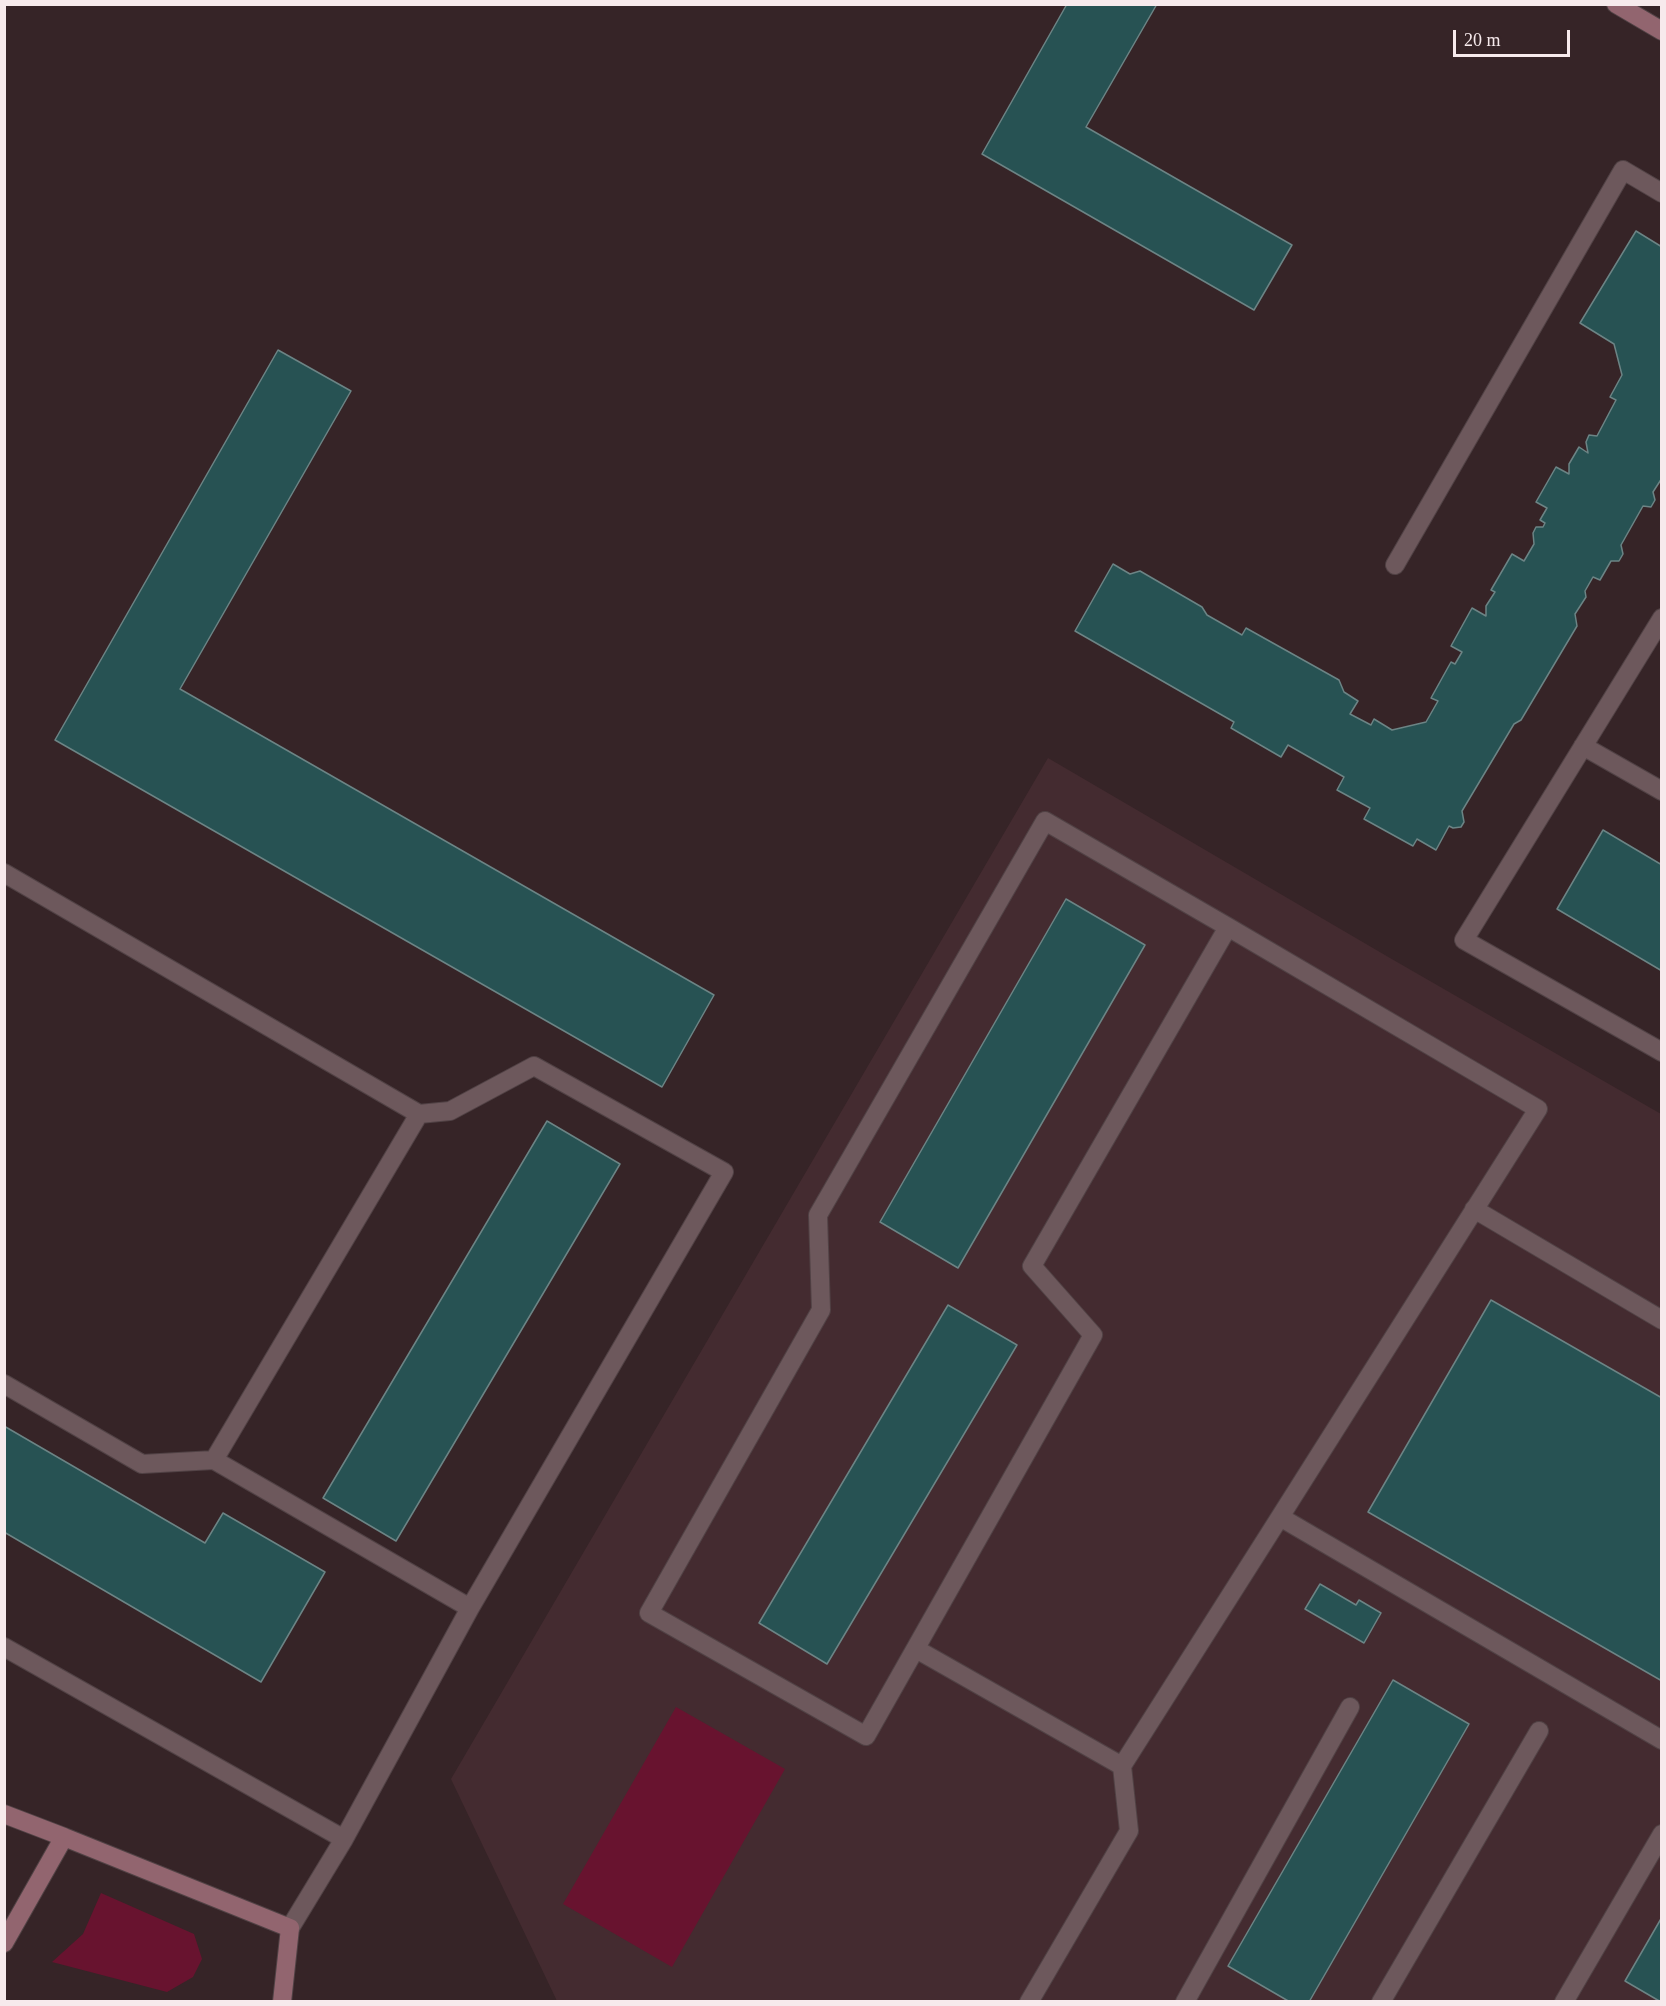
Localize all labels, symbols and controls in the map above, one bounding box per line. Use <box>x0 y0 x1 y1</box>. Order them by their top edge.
scale bar <box>1456 18 1573 56</box>
text: 20 m <box>1464 30 1501 50</box>

